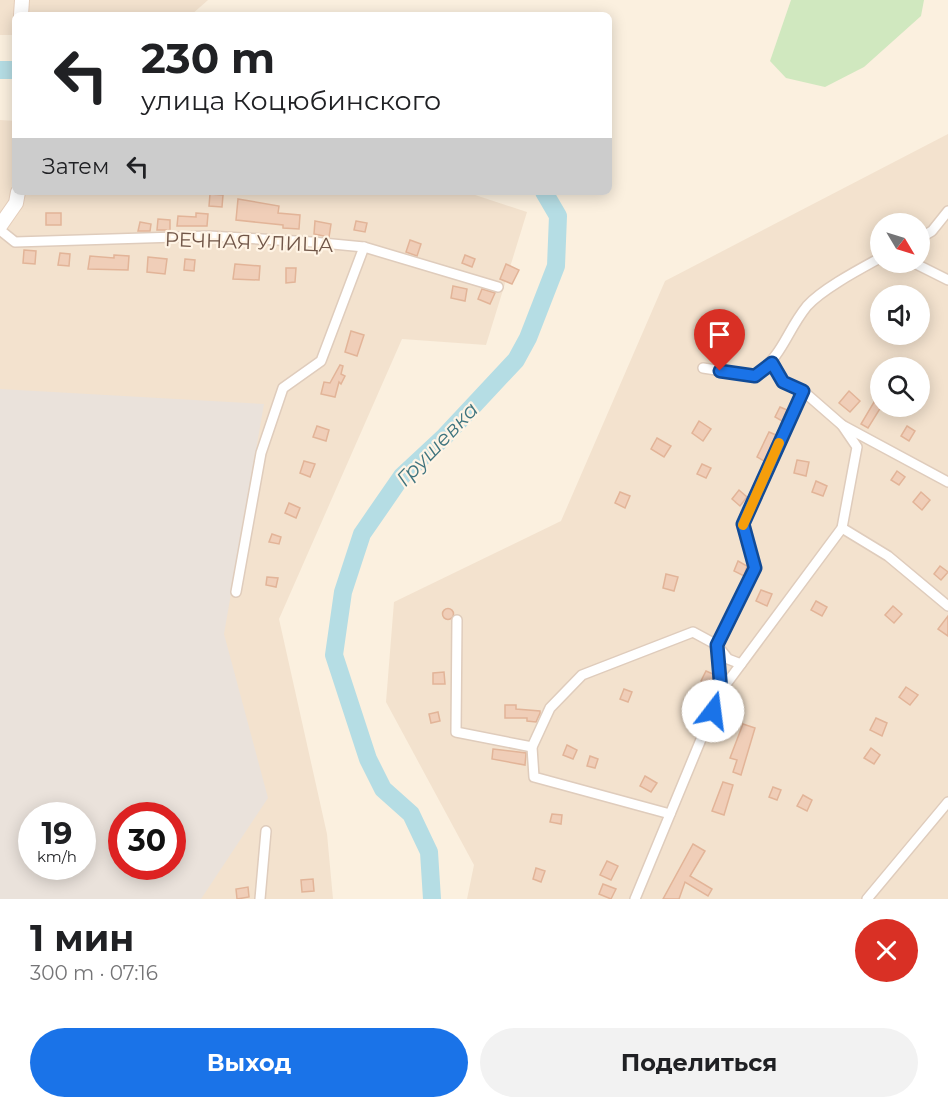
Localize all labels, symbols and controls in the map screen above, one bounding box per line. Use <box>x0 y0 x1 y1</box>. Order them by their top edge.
text: 230 m <box>141 32 275 84</box>
icon: left <box>42 36 120 114</box>
text: улица Коцюбинского <box>141 84 441 117</box>
icon: left <box>121 150 154 183</box>
text: Затем <box>42 153 109 180</box>
north arrow <box>870 213 930 273</box>
map controls <box>870 213 930 417</box>
street label: РЕЧНАЯ УЛИЦА <box>164 227 334 257</box>
button: sound <box>870 285 930 345</box>
pin <box>694 309 745 371</box>
icon: arrive <box>703 318 736 351</box>
button: search <box>870 357 930 417</box>
water label: Грушевка <box>391 397 483 491</box>
position arrow <box>681 679 745 743</box>
speed limit sign: 30 <box>108 802 186 880</box>
text: 19 <box>42 815 72 852</box>
text: km/h <box>37 847 77 866</box>
text: 1 мин <box>30 916 134 960</box>
button: close <box>855 919 918 982</box>
text: 300 m · 07:16 <box>30 961 158 985</box>
button: Выход <box>30 1028 468 1097</box>
button: Поделиться <box>480 1028 918 1097</box>

